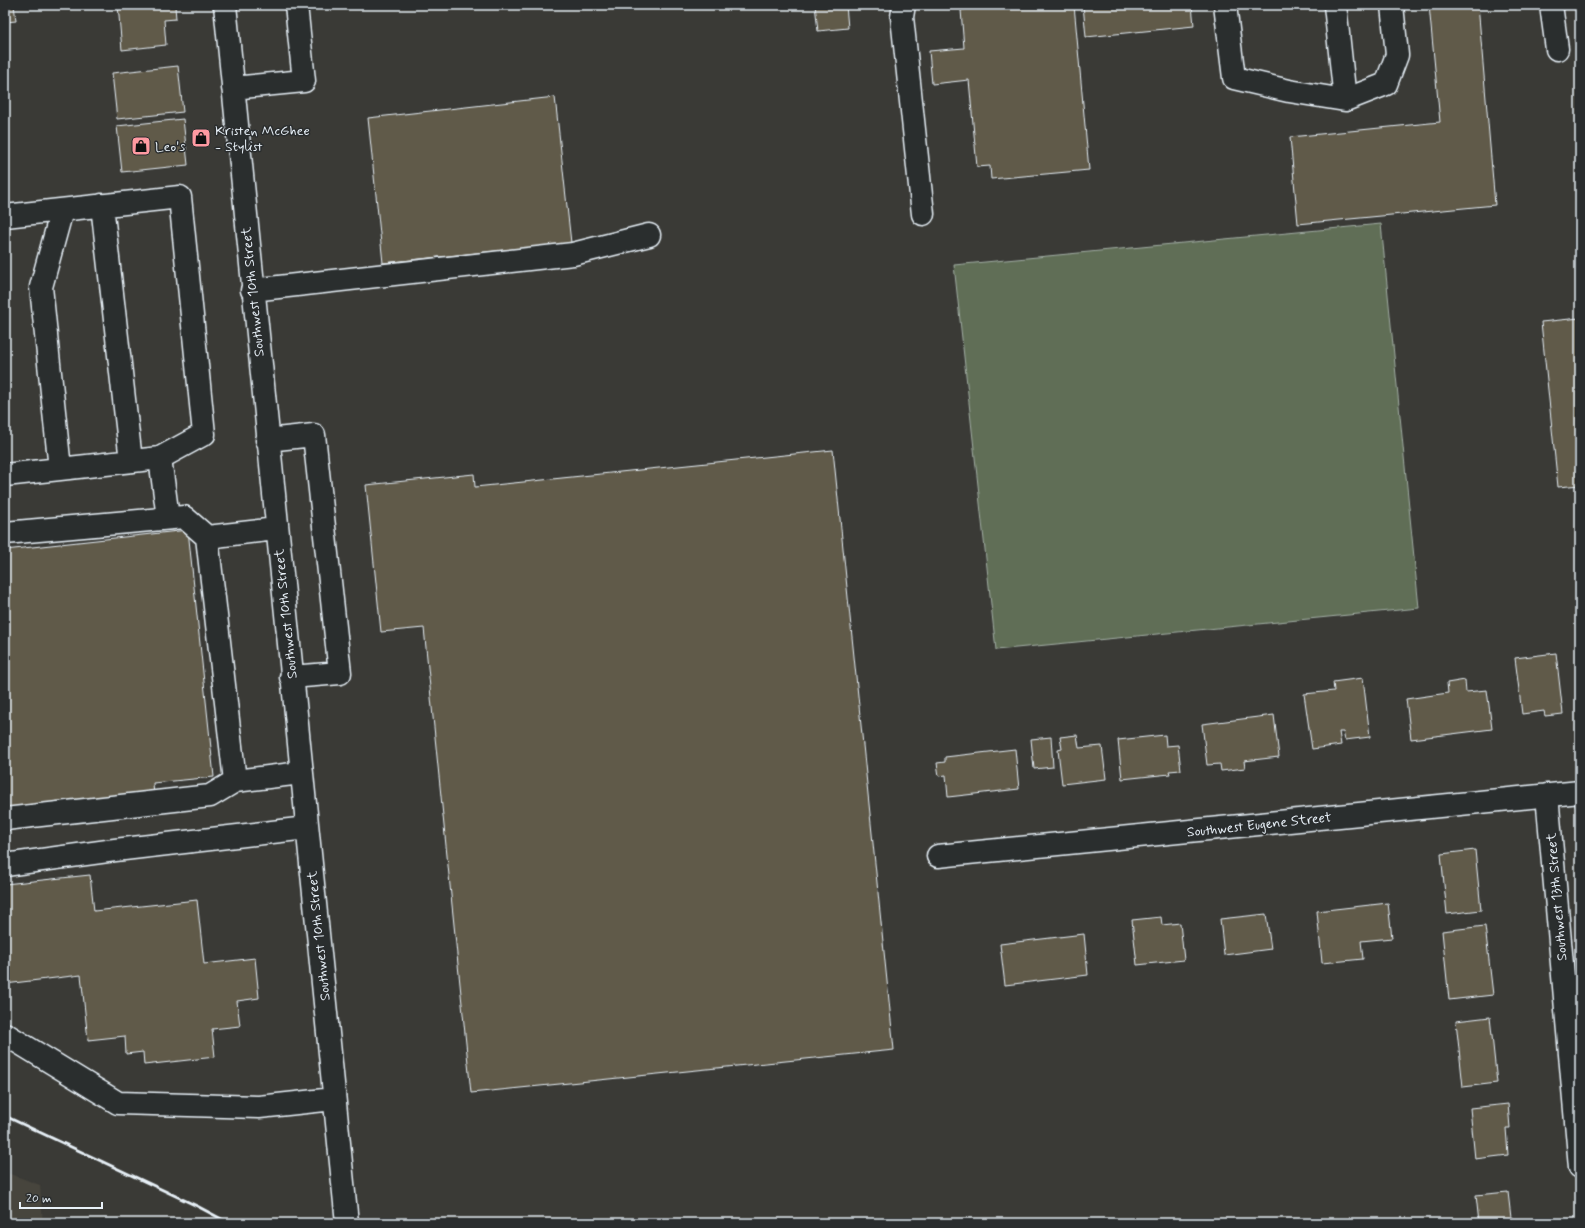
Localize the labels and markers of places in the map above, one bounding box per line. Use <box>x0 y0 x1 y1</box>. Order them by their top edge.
place label: Kristen McGhee - Stylist <box>215 122 310 156</box>
shop icon: Kristen McGhee - Stylist <box>190 127 212 149</box>
shop icon: Leo's <box>130 135 152 157</box>
place label: Leo's <box>155 138 185 156</box>

